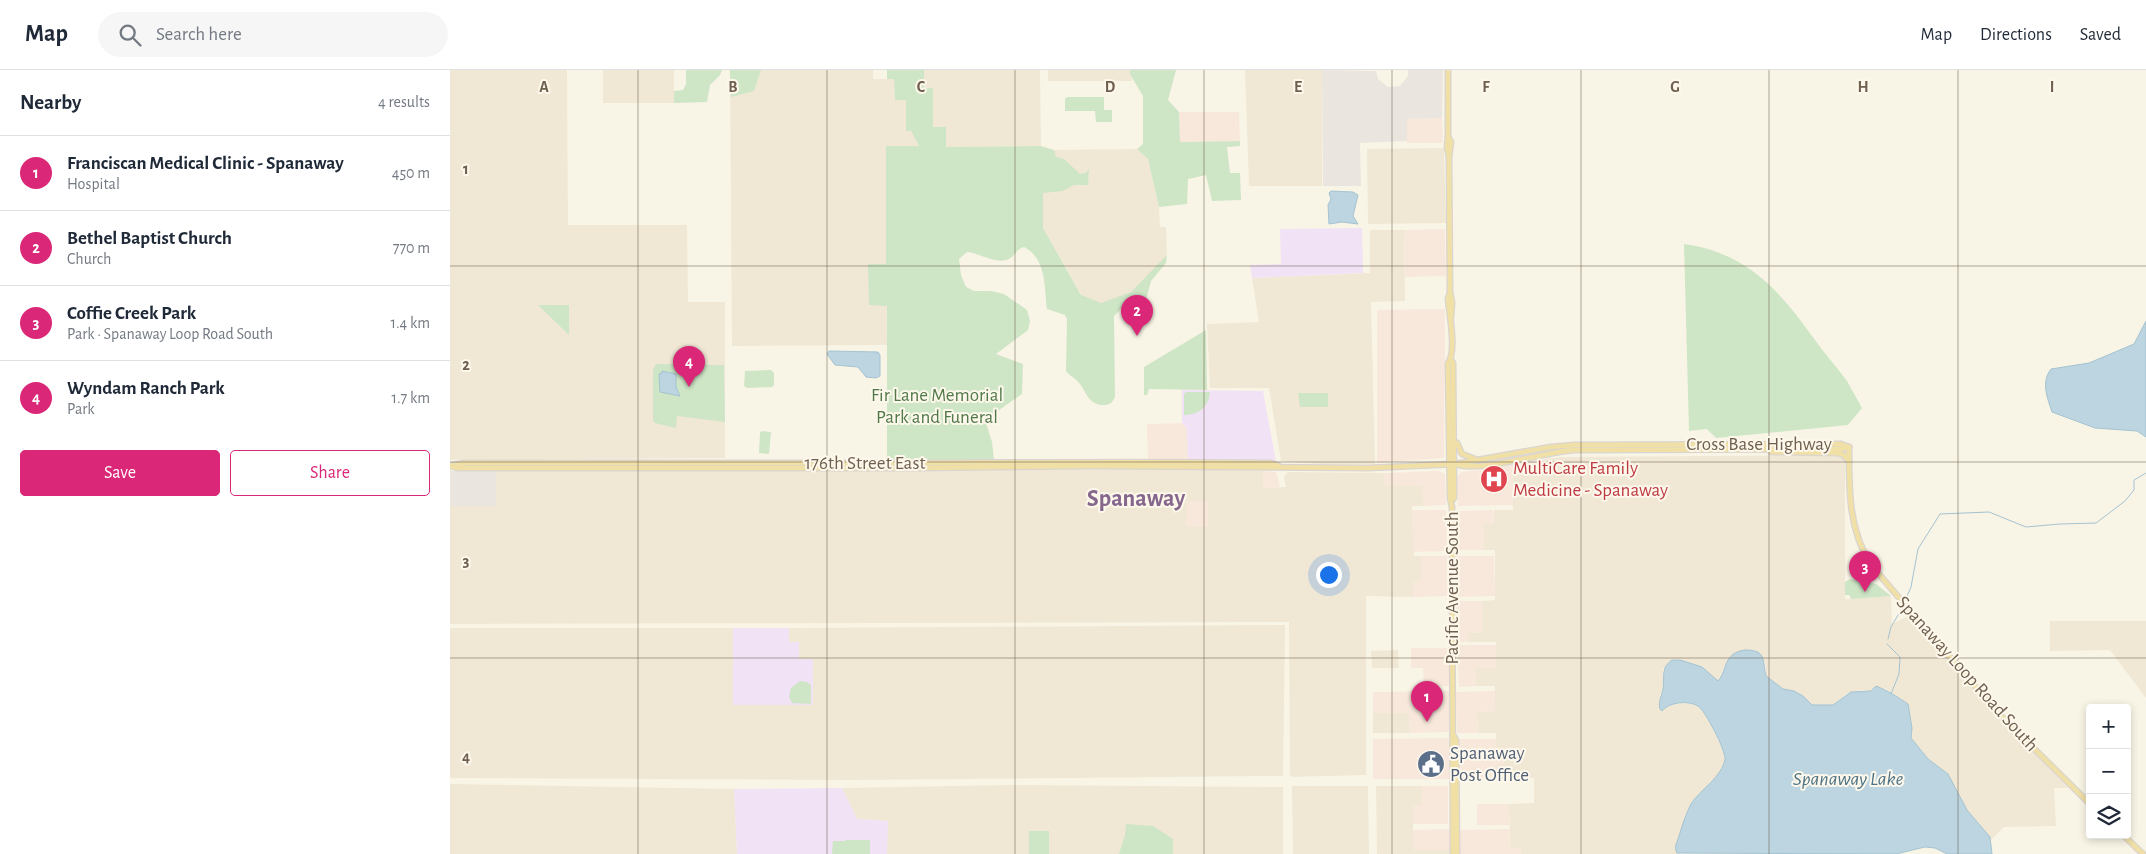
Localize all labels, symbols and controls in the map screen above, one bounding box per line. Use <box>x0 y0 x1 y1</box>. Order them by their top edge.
search box <box>98 12 448 57</box>
icon: search <box>116 21 144 49</box>
text: Map <box>25 22 68 46</box>
text: Search here <box>156 25 242 44</box>
text: Map <box>1921 26 1952 44</box>
text: Directions <box>1980 26 2052 44</box>
text: Saved <box>2080 26 2121 44</box>
text: A <box>539 79 549 95</box>
text: B <box>728 79 738 95</box>
text: C <box>917 79 926 95</box>
text: D <box>1105 79 1116 95</box>
text: E <box>1294 79 1302 95</box>
text: F <box>1482 79 1490 95</box>
text: G <box>1670 79 1680 95</box>
text: H <box>1857 79 1869 95</box>
text: I <box>2050 79 2054 95</box>
text: Nearby <box>20 92 81 113</box>
text: 4 results <box>378 94 430 110</box>
text: Franciscan Medical Clinic - Spanaway <box>67 154 344 173</box>
text: 1 <box>463 161 469 177</box>
text: 1 <box>33 165 39 181</box>
text: 450 m <box>392 165 430 181</box>
text: Hospital <box>67 176 120 192</box>
text: Bethel Baptist Church <box>67 229 232 248</box>
text: 2 <box>32 240 40 256</box>
text: 770 m <box>393 240 430 256</box>
text: Church <box>67 251 111 267</box>
pin: 2 <box>1121 295 1153 336</box>
text: Coffie Creek Park <box>67 304 196 323</box>
text: 3 <box>33 315 39 331</box>
text: 1.4 km <box>390 315 430 331</box>
text: Park · Spanaway Loop Road South <box>67 326 273 342</box>
pin: 4 <box>673 346 705 387</box>
text: 2 <box>462 357 470 373</box>
text: Wyndam Ranch Park <box>67 379 225 398</box>
park label: Fir Lane Memorial Park and Funeral <box>871 386 1003 427</box>
text: 4 <box>32 390 40 406</box>
text: 1.7 km <box>391 390 430 406</box>
text: Park <box>67 401 95 417</box>
street label: Cross Base Highway <box>1686 435 1832 454</box>
button: Save <box>20 450 220 496</box>
button: Share <box>230 450 430 496</box>
street label: 176th Street East <box>805 454 925 473</box>
place label: MultiCare Family Medicine - Spanaway <box>1513 459 1668 500</box>
hospital icon: MultiCare Family Medicine - Spanaway <box>1479 464 1509 494</box>
district label: Spanaway <box>1087 487 1185 511</box>
street label: Pacific Avenue South <box>1443 511 1462 665</box>
pin: 3 <box>1849 551 1881 592</box>
text: 3 <box>463 553 470 569</box>
your location <box>1316 562 1342 588</box>
street label: Spanaway Loop Road South <box>1893 593 2041 755</box>
pin: 1 <box>1411 681 1443 722</box>
map controls <box>2086 704 2131 839</box>
button: + <box>2086 704 2131 749</box>
place label: Spanaway Post Office <box>1450 744 1529 785</box>
text: 4 <box>462 749 470 765</box>
public building icon: Spanaway Post Office <box>1416 749 1446 779</box>
button: − <box>2086 749 2131 794</box>
water label: Spanaway Lake <box>1793 769 1904 789</box>
button: layers <box>2086 794 2131 839</box>

